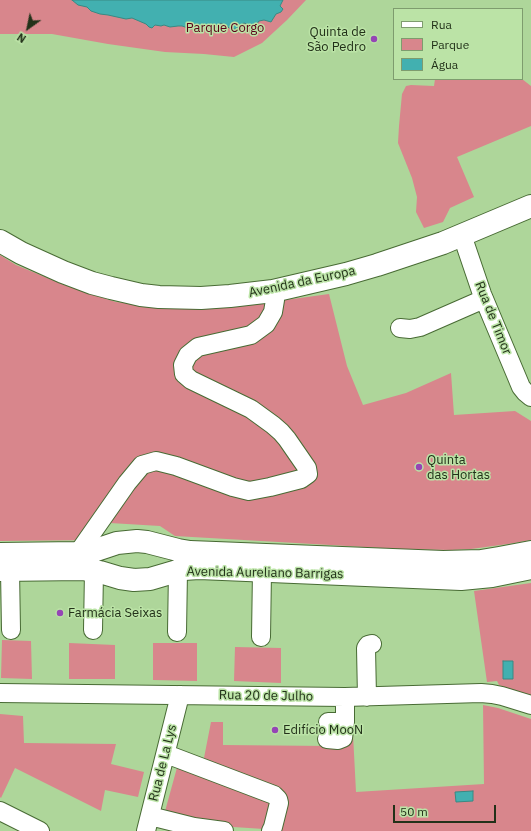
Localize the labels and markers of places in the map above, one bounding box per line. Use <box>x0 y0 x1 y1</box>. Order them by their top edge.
place label: Quinta de São Pedro <box>307 24 366 55</box>
marker: Quinta de São Pedro <box>369 34 379 44</box>
place label: Quinta das Hortas <box>427 452 490 483</box>
marker: Quinta das Hortas <box>414 462 424 472</box>
place label: Farmácia Seixas <box>68 605 162 621</box>
marker: Farmácia Seixas <box>55 608 65 618</box>
place label: Edifício MooN <box>283 722 363 738</box>
marker: Edifício MooN <box>270 725 280 735</box>

